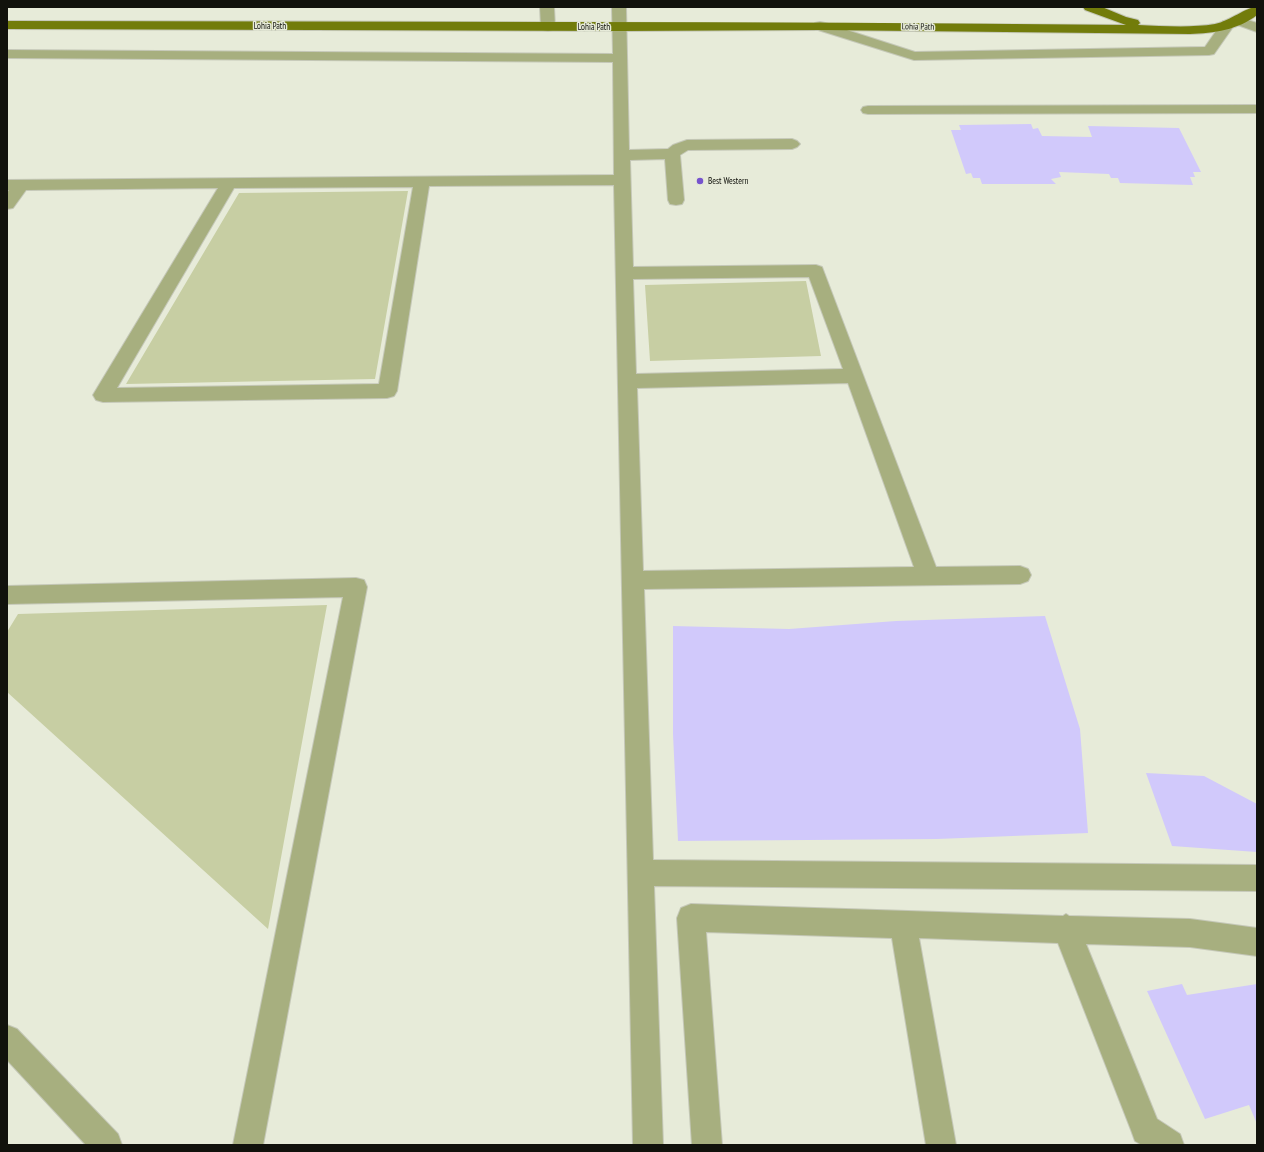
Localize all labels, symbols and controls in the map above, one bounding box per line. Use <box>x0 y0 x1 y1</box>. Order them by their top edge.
street label: Lohia Path <box>254 21 286 31</box>
street label: Lohia Path <box>902 21 934 33</box>
street label: Lohia Path <box>578 22 610 32</box>
marker: Best Western <box>695 176 705 186</box>
place label: Best Western <box>708 176 748 186</box>

